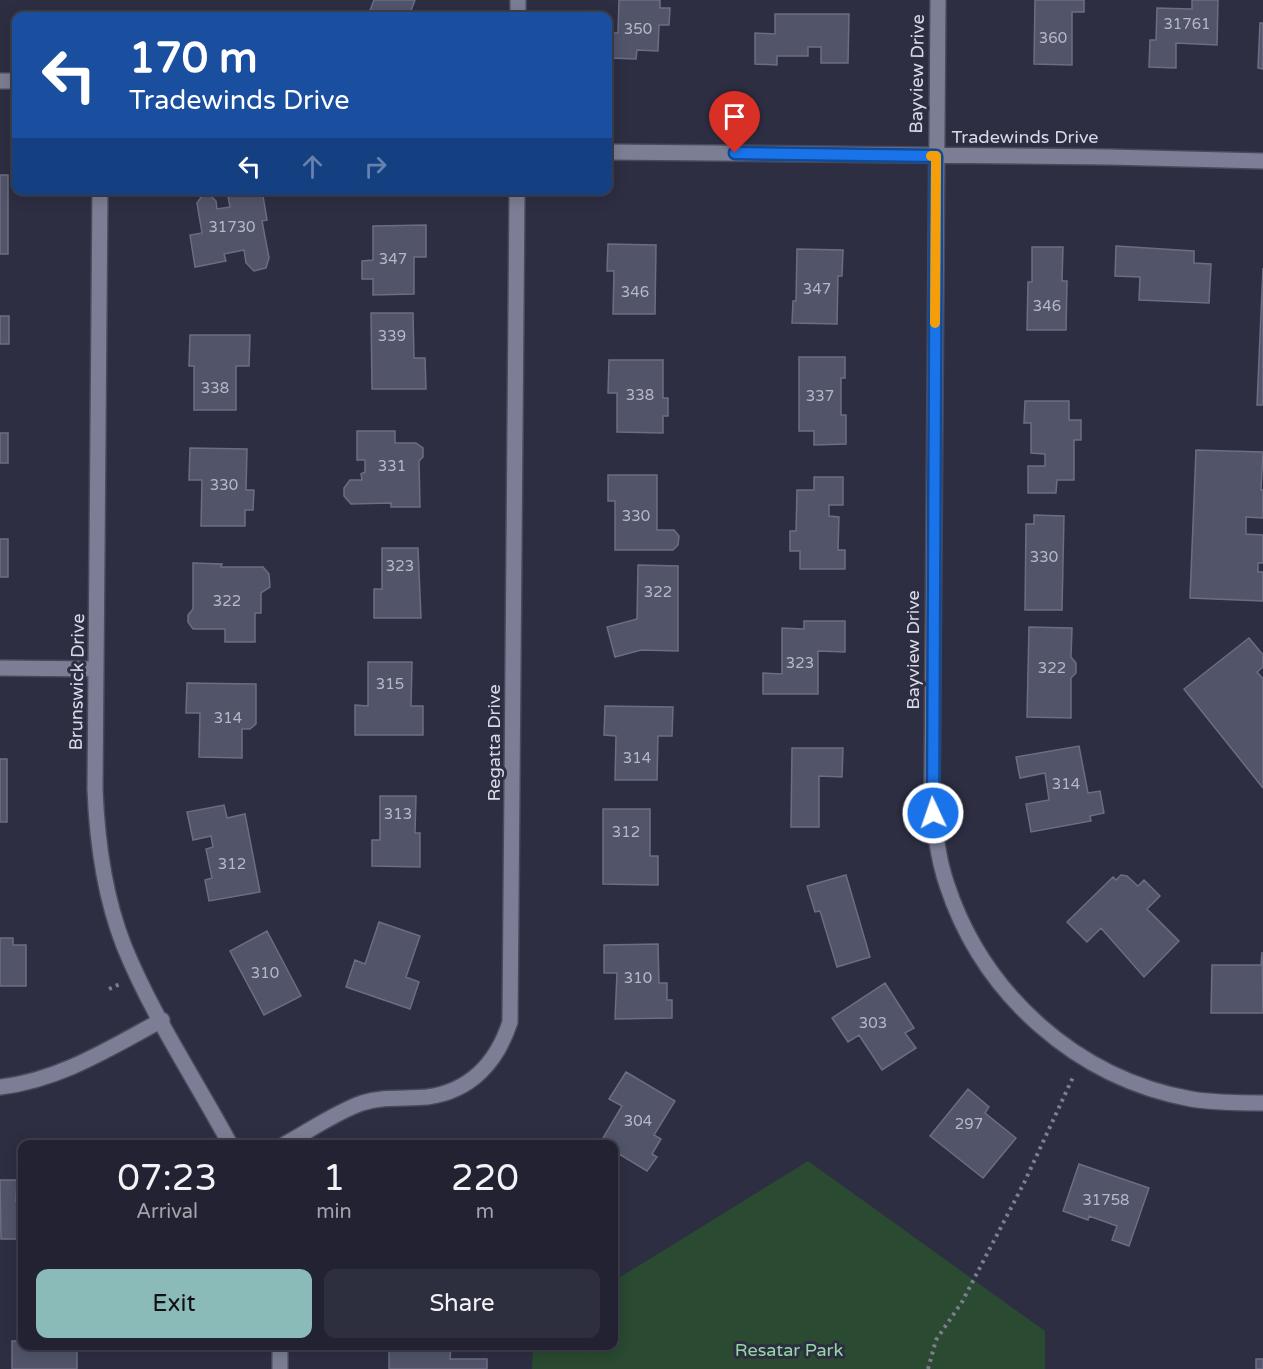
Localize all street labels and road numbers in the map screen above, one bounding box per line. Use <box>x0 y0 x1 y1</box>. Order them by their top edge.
street label: Bayview Drive <box>905 14 929 134</box>
street label: Tradewinds Drive <box>951 126 1099 148</box>
street label: Bayview Drive <box>902 590 924 710</box>
street label: Brunswick Drive <box>65 613 89 751</box>
street label: Regatta Drive <box>483 684 505 802</box>

